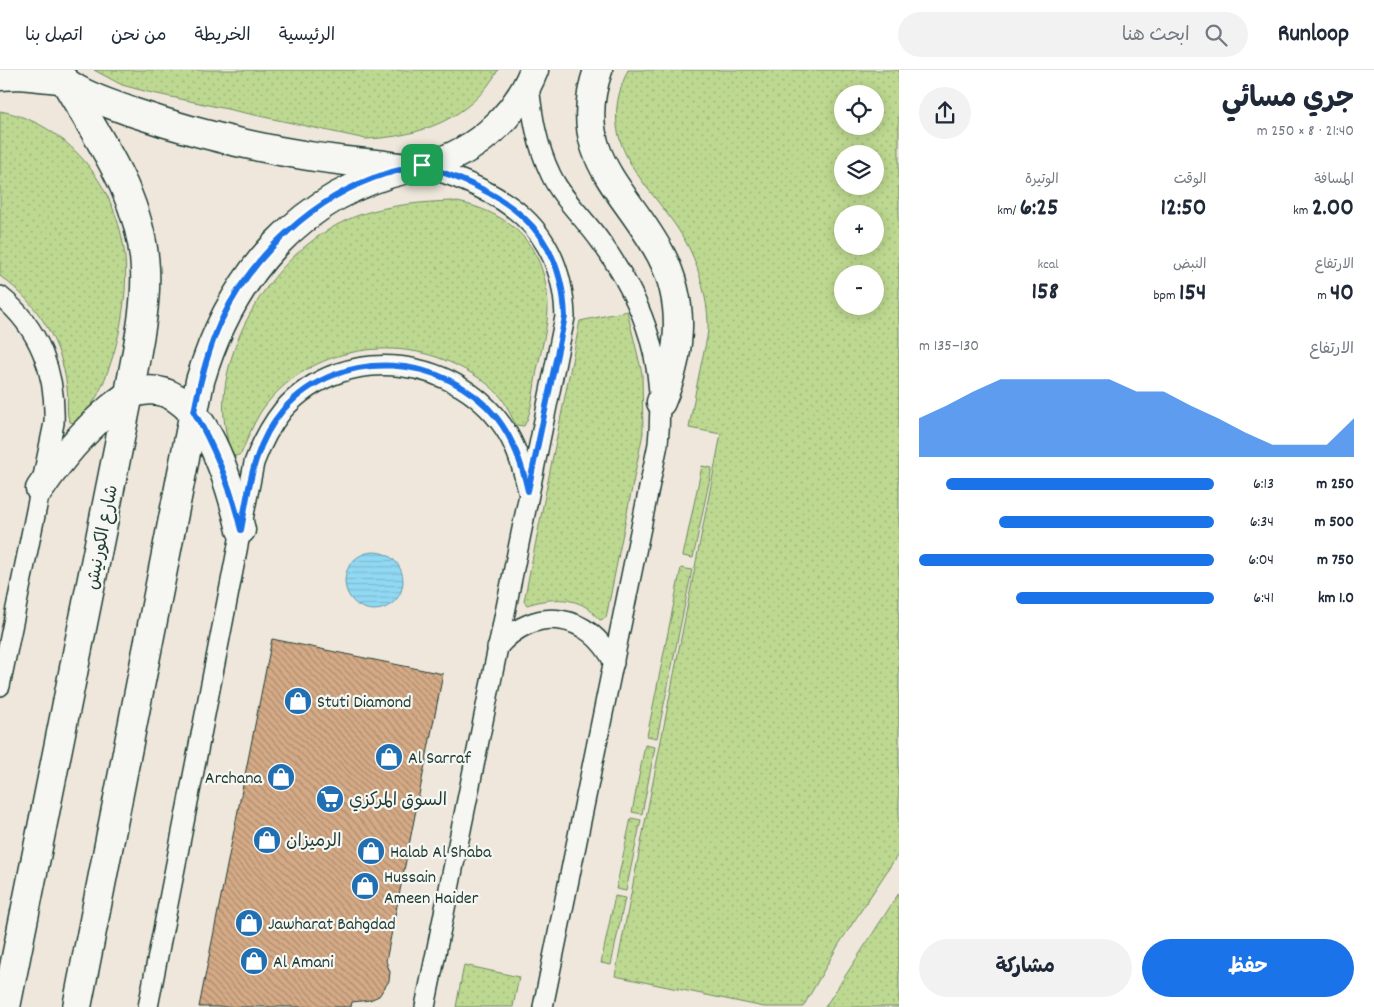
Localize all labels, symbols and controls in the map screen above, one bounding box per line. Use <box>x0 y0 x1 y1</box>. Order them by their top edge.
search box <box>898 12 1248 57</box>
text: Runloop <box>1278 18 1349 52</box>
icon: search <box>1202 21 1230 49</box>
text: ابحث هنا <box>1122 23 1190 50</box>
text: اتصل بنا <box>25 24 83 49</box>
text: من نحن <box>111 24 167 49</box>
text: الخريطة <box>195 24 251 49</box>
text: الرئيسية <box>279 24 335 49</box>
text: جري مسائي <box>1222 81 1354 121</box>
map controls <box>834 85 884 315</box>
button: locate <box>834 85 884 135</box>
button: share <box>919 87 971 139</box>
text: 21:40 · 8 × 250 m <box>1257 120 1354 143</box>
pin <box>401 144 443 186</box>
button: layers <box>834 145 884 195</box>
icon: arrive <box>408 151 436 179</box>
text: الوتيرة <box>1025 170 1059 190</box>
text: الوقت <box>1174 170 1206 190</box>
text: المسافة <box>1314 170 1354 190</box>
text: 6:25 <box>1020 191 1059 227</box>
text: 12:50 <box>1161 191 1206 227</box>
text: 2.00 <box>1312 191 1354 227</box>
text: /km <box>997 201 1020 221</box>
text: km <box>1293 201 1312 221</box>
button: + <box>834 205 884 255</box>
text: kcal <box>1037 255 1059 275</box>
text: النبض <box>1173 255 1206 275</box>
text: الارتفاع <box>1315 255 1354 275</box>
button: − <box>834 265 884 315</box>
text: 158 <box>1032 275 1059 311</box>
text: 154 <box>1179 276 1206 312</box>
text: 40 <box>1330 276 1354 312</box>
text: bpm <box>1154 286 1179 306</box>
text: m <box>1317 286 1330 306</box>
text: 130–135 m <box>919 335 979 358</box>
text: الارتفاع <box>1309 338 1354 361</box>
text: 6:13 <box>1253 473 1274 496</box>
text: 250 m <box>1316 473 1354 496</box>
street label: شارع الكورنيش <box>81 483 126 592</box>
text: 6:34 <box>1250 511 1274 534</box>
text: 500 m <box>1314 511 1354 534</box>
text: 6:04 <box>1248 549 1274 572</box>
text: 750 m <box>1317 549 1354 572</box>
text: 6:41 <box>1253 587 1274 610</box>
text: 1.0 km <box>1318 587 1354 610</box>
shop icon: Stuti Diamond <box>283 686 313 716</box>
place label: Stuti Diamond <box>317 691 412 716</box>
shop icon: Al Sarraf <box>374 742 404 772</box>
place label: Al Sarraf <box>408 747 471 772</box>
shop icon: Archana <box>266 762 296 792</box>
place label: Archana <box>205 767 263 792</box>
supermarket icon: السوق المركزي <box>315 784 345 814</box>
place label: السوق المركزي <box>349 789 447 814</box>
shop icon: الرميزان <box>252 825 282 855</box>
place label: الرميزان <box>286 830 341 855</box>
shop icon: Halab Al Shaba <box>356 836 386 866</box>
place label: Halab Al Shaba <box>390 841 492 866</box>
place label: Hussain Ameen Haider <box>384 866 479 912</box>
shop icon: Hussain Ameen Haider <box>350 871 380 901</box>
shop icon: Jawharat Bahgdad <box>234 908 264 938</box>
place label: Jawharat Bahgdad <box>268 913 396 938</box>
button: مشاركة <box>919 939 1132 997</box>
button: حفظ <box>1142 939 1354 997</box>
shop icon: Al Amani <box>239 946 269 976</box>
place label: Al Amani <box>273 951 333 976</box>

